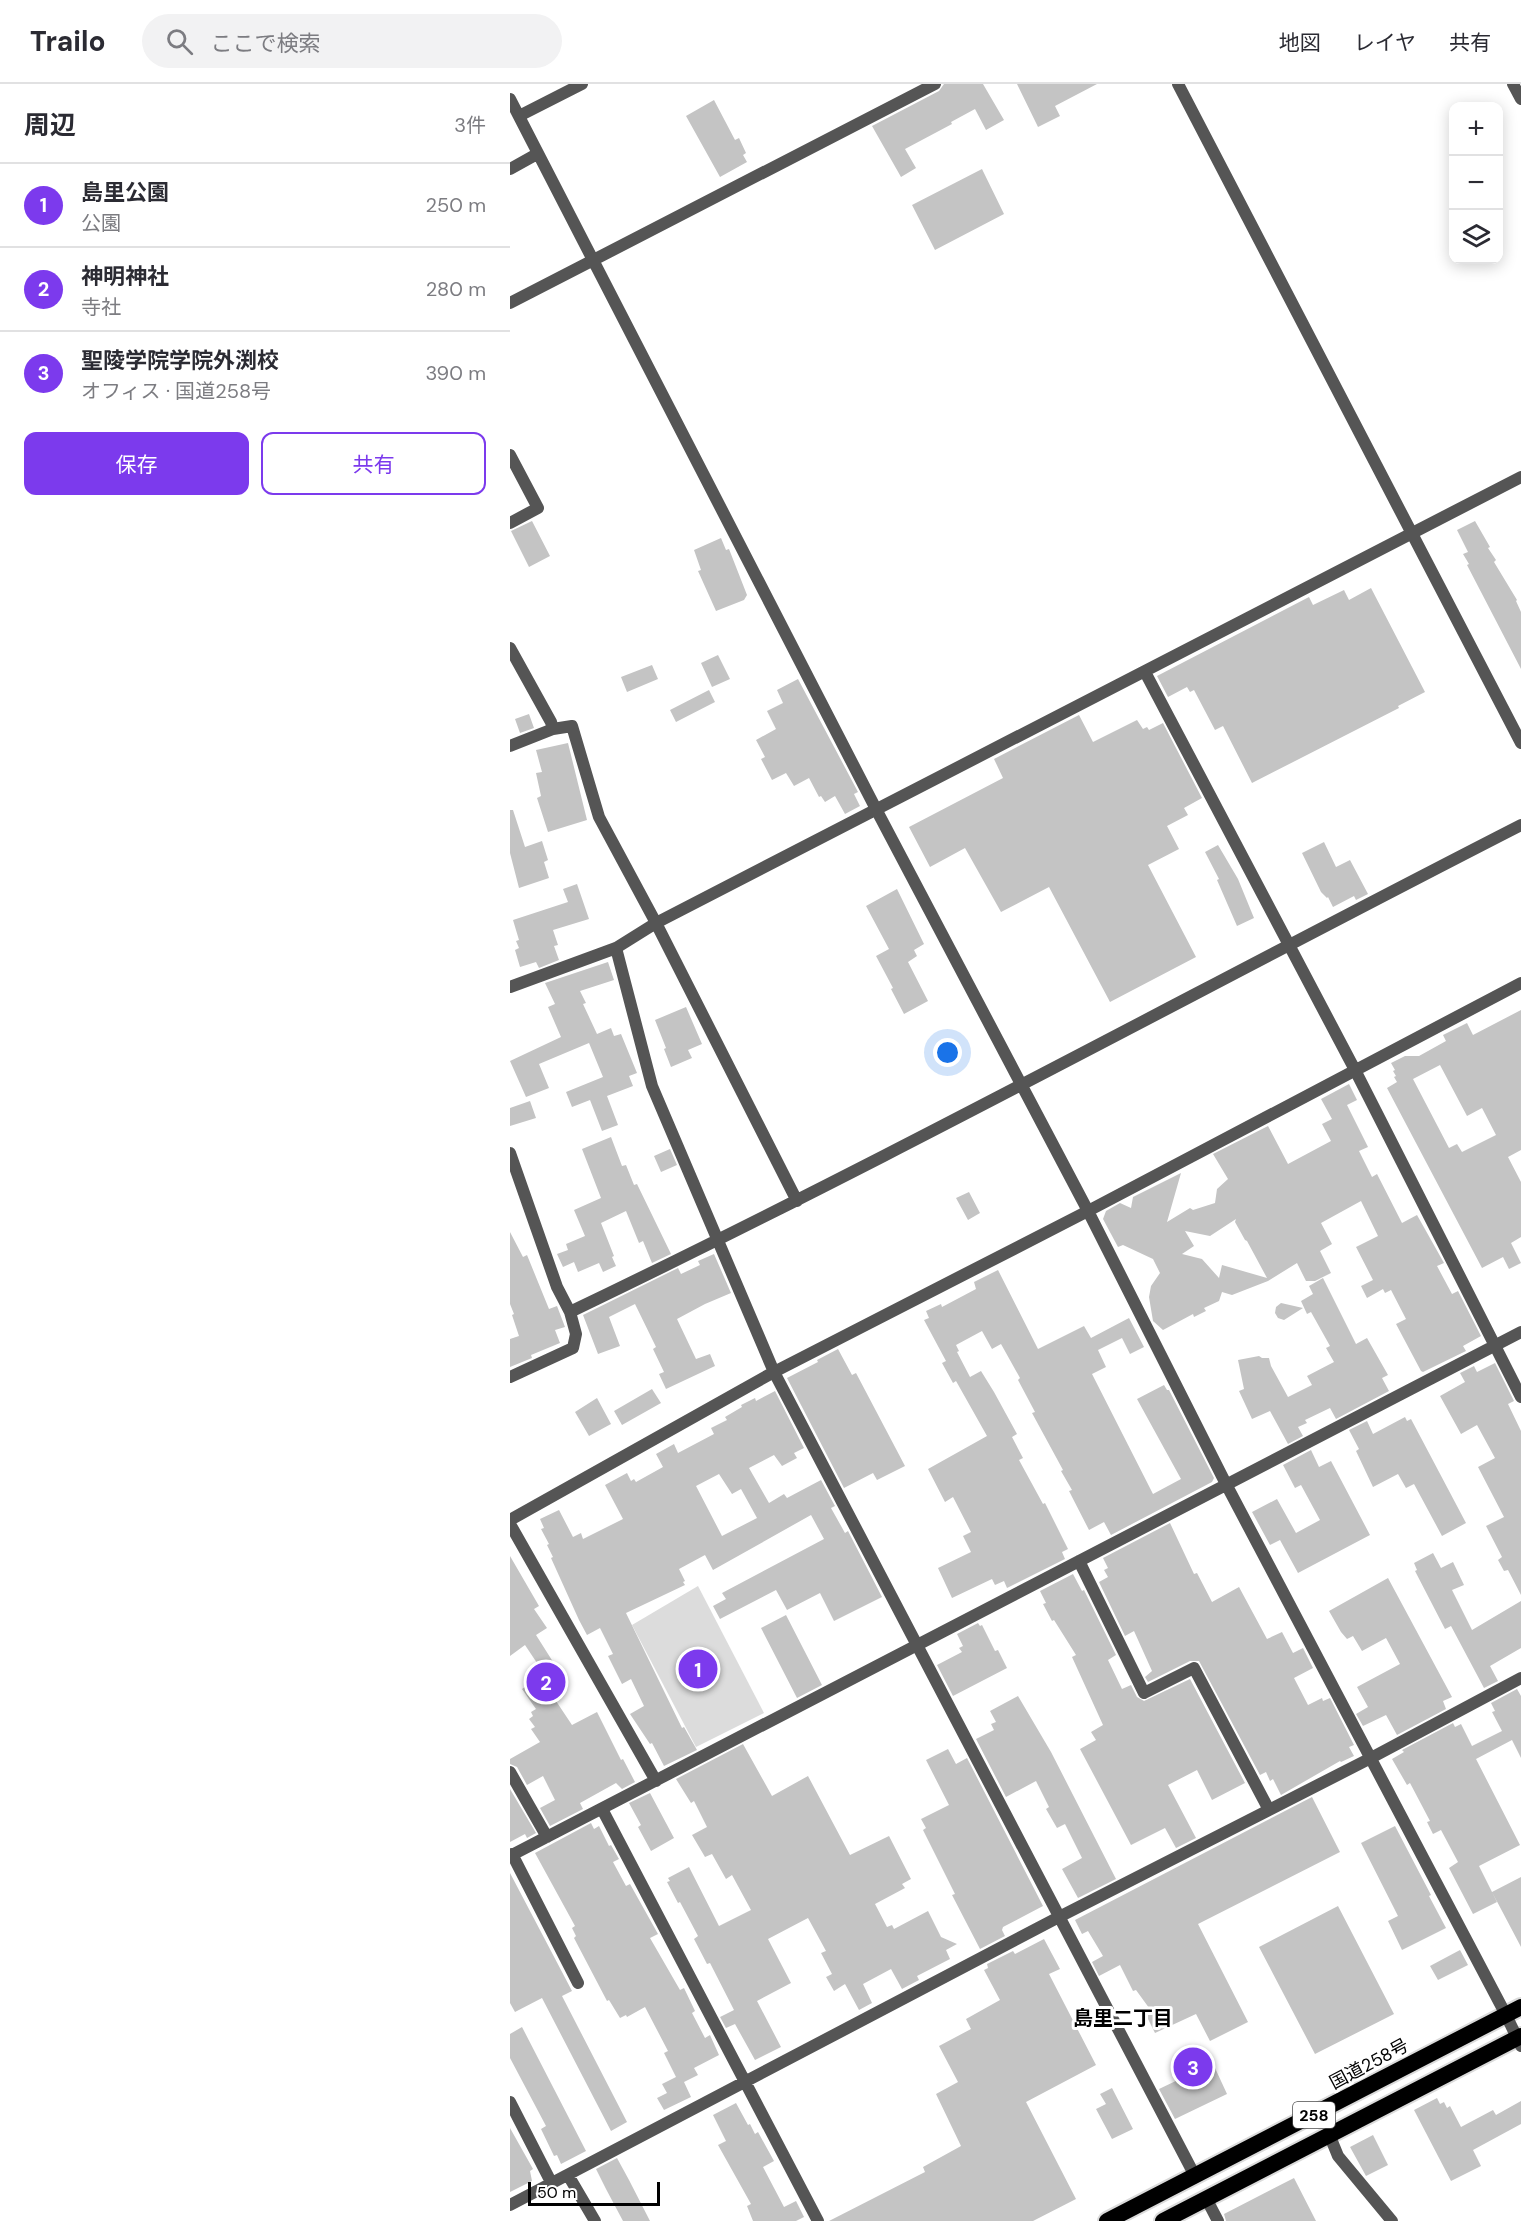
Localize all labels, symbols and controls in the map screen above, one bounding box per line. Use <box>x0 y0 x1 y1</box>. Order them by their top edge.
search box <box>142 14 562 68</box>
text: Trailo <box>30 23 106 60</box>
icon: search <box>163 25 196 58</box>
text: ここで検索 <box>211 29 321 58</box>
text: 地図 <box>1279 29 1321 57</box>
text: レイヤ <box>1354 29 1416 57</box>
text: 共有 <box>1449 29 1491 57</box>
map controls <box>1449 102 1503 264</box>
button: + <box>1449 102 1503 156</box>
text: 周辺 <box>24 108 76 142</box>
text: 3件 <box>454 112 486 138</box>
button: − <box>1449 156 1503 210</box>
text: 島里公園 <box>81 178 169 207</box>
text: 1 <box>40 192 47 218</box>
text: 250 m <box>425 192 486 218</box>
text: 公園 <box>81 210 121 236</box>
button: layers <box>1449 210 1503 264</box>
text: 神明神社 <box>81 262 169 291</box>
text: 2 <box>38 276 49 302</box>
text: 280 m <box>426 276 486 302</box>
text: 寺社 <box>81 294 121 320</box>
text: 聖陵学院学院外渕校 <box>81 346 279 375</box>
text: 3 <box>37 360 50 386</box>
text: 390 m <box>425 360 486 386</box>
text: オフィス · 国道258号 <box>81 378 271 404</box>
button: 保存 <box>24 432 249 495</box>
button: 共有 <box>261 432 486 495</box>
your location <box>933 1038 962 1067</box>
pin: 1 <box>678 1646 717 1692</box>
pin: 2 <box>526 1660 566 1704</box>
district label: 島里二丁目 <box>1073 2005 1173 2031</box>
street label: 国道258号 <box>1325 2033 1413 2095</box>
pin: 3 <box>1174 2044 1212 2090</box>
road number: 258 <box>1293 2102 1335 2128</box>
scale bar <box>528 2179 660 2206</box>
text: 50 m <box>537 2182 576 2203</box>

